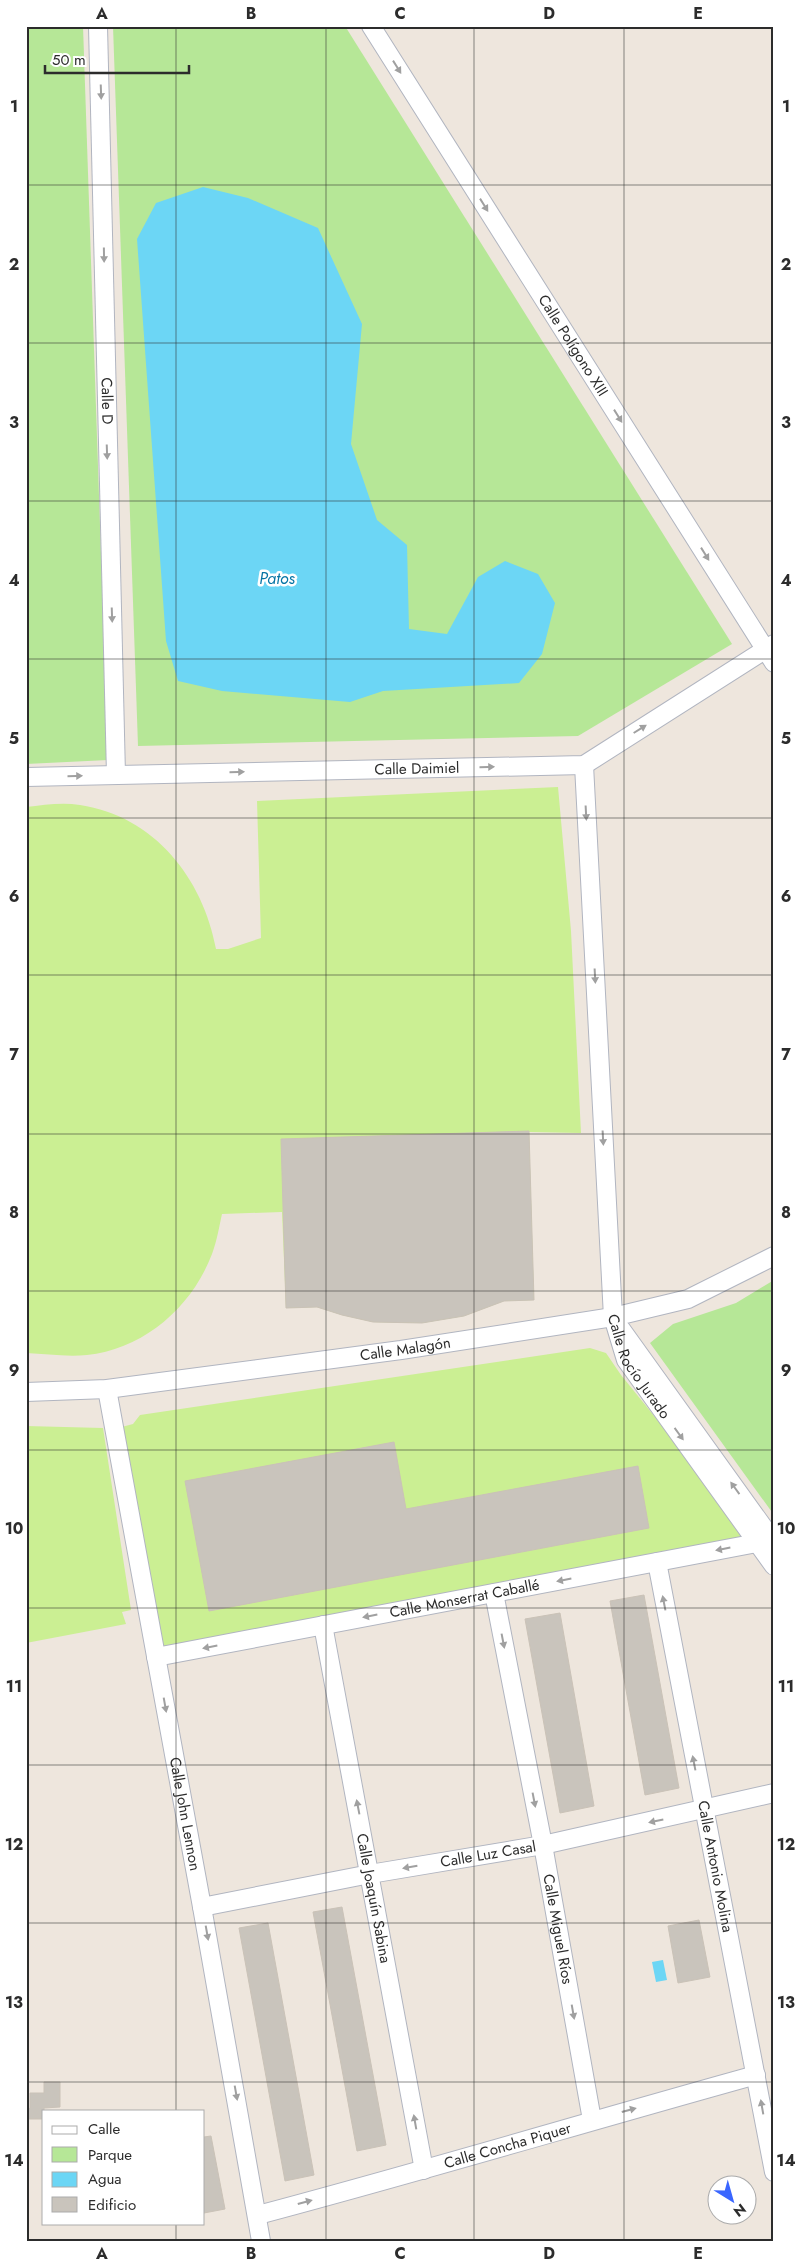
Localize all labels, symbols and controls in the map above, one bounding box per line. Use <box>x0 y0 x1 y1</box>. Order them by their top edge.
text: A <box>95 2 108 25</box>
text: B <box>246 2 256 25</box>
text: C <box>394 2 406 25</box>
text: D <box>543 2 555 25</box>
text: E <box>693 2 703 25</box>
scale bar <box>45 42 189 74</box>
text: 50 m <box>52 49 86 71</box>
one-way arrow <box>393 61 402 74</box>
one-way arrow <box>97 85 105 101</box>
text: 1 <box>10 95 18 118</box>
text: 1 <box>782 95 790 118</box>
one-way arrow <box>479 198 489 211</box>
one-way arrow <box>100 247 108 263</box>
text: 2 <box>9 253 19 276</box>
text: 2 <box>781 253 791 276</box>
street label: Calle Polígono XIII <box>533 290 614 401</box>
street label: Calle D <box>95 377 119 425</box>
one-way arrow <box>613 410 622 423</box>
text: 3 <box>9 411 19 434</box>
text: 3 <box>781 411 791 434</box>
one-way arrow <box>103 445 111 461</box>
one-way arrow <box>700 547 709 560</box>
water label: Patos <box>259 567 295 590</box>
text: 4 <box>8 569 20 592</box>
text: 4 <box>780 569 792 592</box>
one-way arrow <box>108 607 116 623</box>
one-way arrow <box>633 724 646 734</box>
text: 5 <box>9 727 19 750</box>
text: 5 <box>781 727 791 750</box>
street label: Calle Daimiel <box>374 757 460 781</box>
one-way arrow <box>480 763 496 771</box>
one-way arrow <box>230 768 246 776</box>
one-way arrow <box>67 771 83 779</box>
one-way arrow <box>583 806 591 822</box>
text: 6 <box>9 885 19 908</box>
text: 6 <box>781 885 791 908</box>
one-way arrow <box>591 968 599 984</box>
text: 7 <box>9 1043 19 1066</box>
text: 7 <box>781 1043 791 1066</box>
one-way arrow <box>600 1130 608 1146</box>
text: 8 <box>9 1201 19 1224</box>
text: 8 <box>781 1201 791 1224</box>
street label: Calle Rocío Jurado <box>602 1311 676 1423</box>
street label: Calle Malagón <box>359 1331 452 1366</box>
text: 9 <box>9 1359 19 1382</box>
text: 9 <box>781 1359 791 1382</box>
one-way arrow <box>674 1427 684 1441</box>
one-way arrow <box>730 1481 740 1495</box>
text: 10 <box>5 1517 23 1540</box>
text: 10 <box>777 1517 795 1540</box>
one-way arrow <box>715 1546 731 1554</box>
street label: Calle Monserrat Caballé <box>388 1573 542 1623</box>
one-way arrow <box>555 1576 571 1584</box>
one-way arrow <box>660 1595 668 1611</box>
one-way arrow <box>361 1613 377 1621</box>
one-way arrow <box>499 1633 507 1648</box>
one-way arrow <box>202 1643 218 1651</box>
text: 11 <box>6 1675 22 1698</box>
text: 11 <box>778 1675 794 1698</box>
one-way arrow <box>162 1697 170 1713</box>
one-way arrow <box>690 1754 698 1770</box>
street label: Calle John Lennon <box>164 1755 206 1873</box>
one-way arrow <box>530 1793 538 1808</box>
one-way arrow <box>353 1799 361 1815</box>
street label: Calle Antonio Molina <box>692 1799 739 1934</box>
one-way arrow <box>648 1817 663 1825</box>
street label: Calle Joaquín Sabina <box>351 1832 396 1965</box>
text: 12 <box>5 1833 23 1856</box>
text: 12 <box>777 1833 795 1856</box>
street label: Calle Luz Casal <box>439 1835 538 1873</box>
one-way arrow <box>402 1864 418 1872</box>
street label: Calle Miguel Ríos <box>537 1872 579 1986</box>
one-way arrow <box>204 1926 212 1942</box>
text: 13 <box>5 1991 23 2014</box>
text: 13 <box>777 1991 795 2014</box>
one-way arrow <box>569 2004 577 2020</box>
one-way arrow <box>232 2086 240 2102</box>
one-way arrow <box>757 2099 765 2115</box>
one-way arrow <box>622 2106 637 2114</box>
legend <box>42 2110 205 2224</box>
one-way arrow <box>410 2114 418 2130</box>
street label: Calle Concha Piquer <box>441 2117 574 2174</box>
text: Calle <box>88 2118 120 2140</box>
text: Parque <box>88 2144 132 2166</box>
text: 14 <box>4 2149 24 2172</box>
text: 14 <box>776 2149 796 2172</box>
text: Agua <box>88 2168 122 2190</box>
north arrow <box>708 2174 758 2224</box>
text: Edificio <box>88 2194 136 2216</box>
one-way arrow <box>297 2198 312 2206</box>
text: N <box>729 2199 750 2222</box>
text: A <box>95 2242 108 2265</box>
text: B <box>246 2242 256 2265</box>
text: C <box>394 2242 406 2265</box>
text: D <box>543 2242 555 2265</box>
text: E <box>693 2242 703 2265</box>

